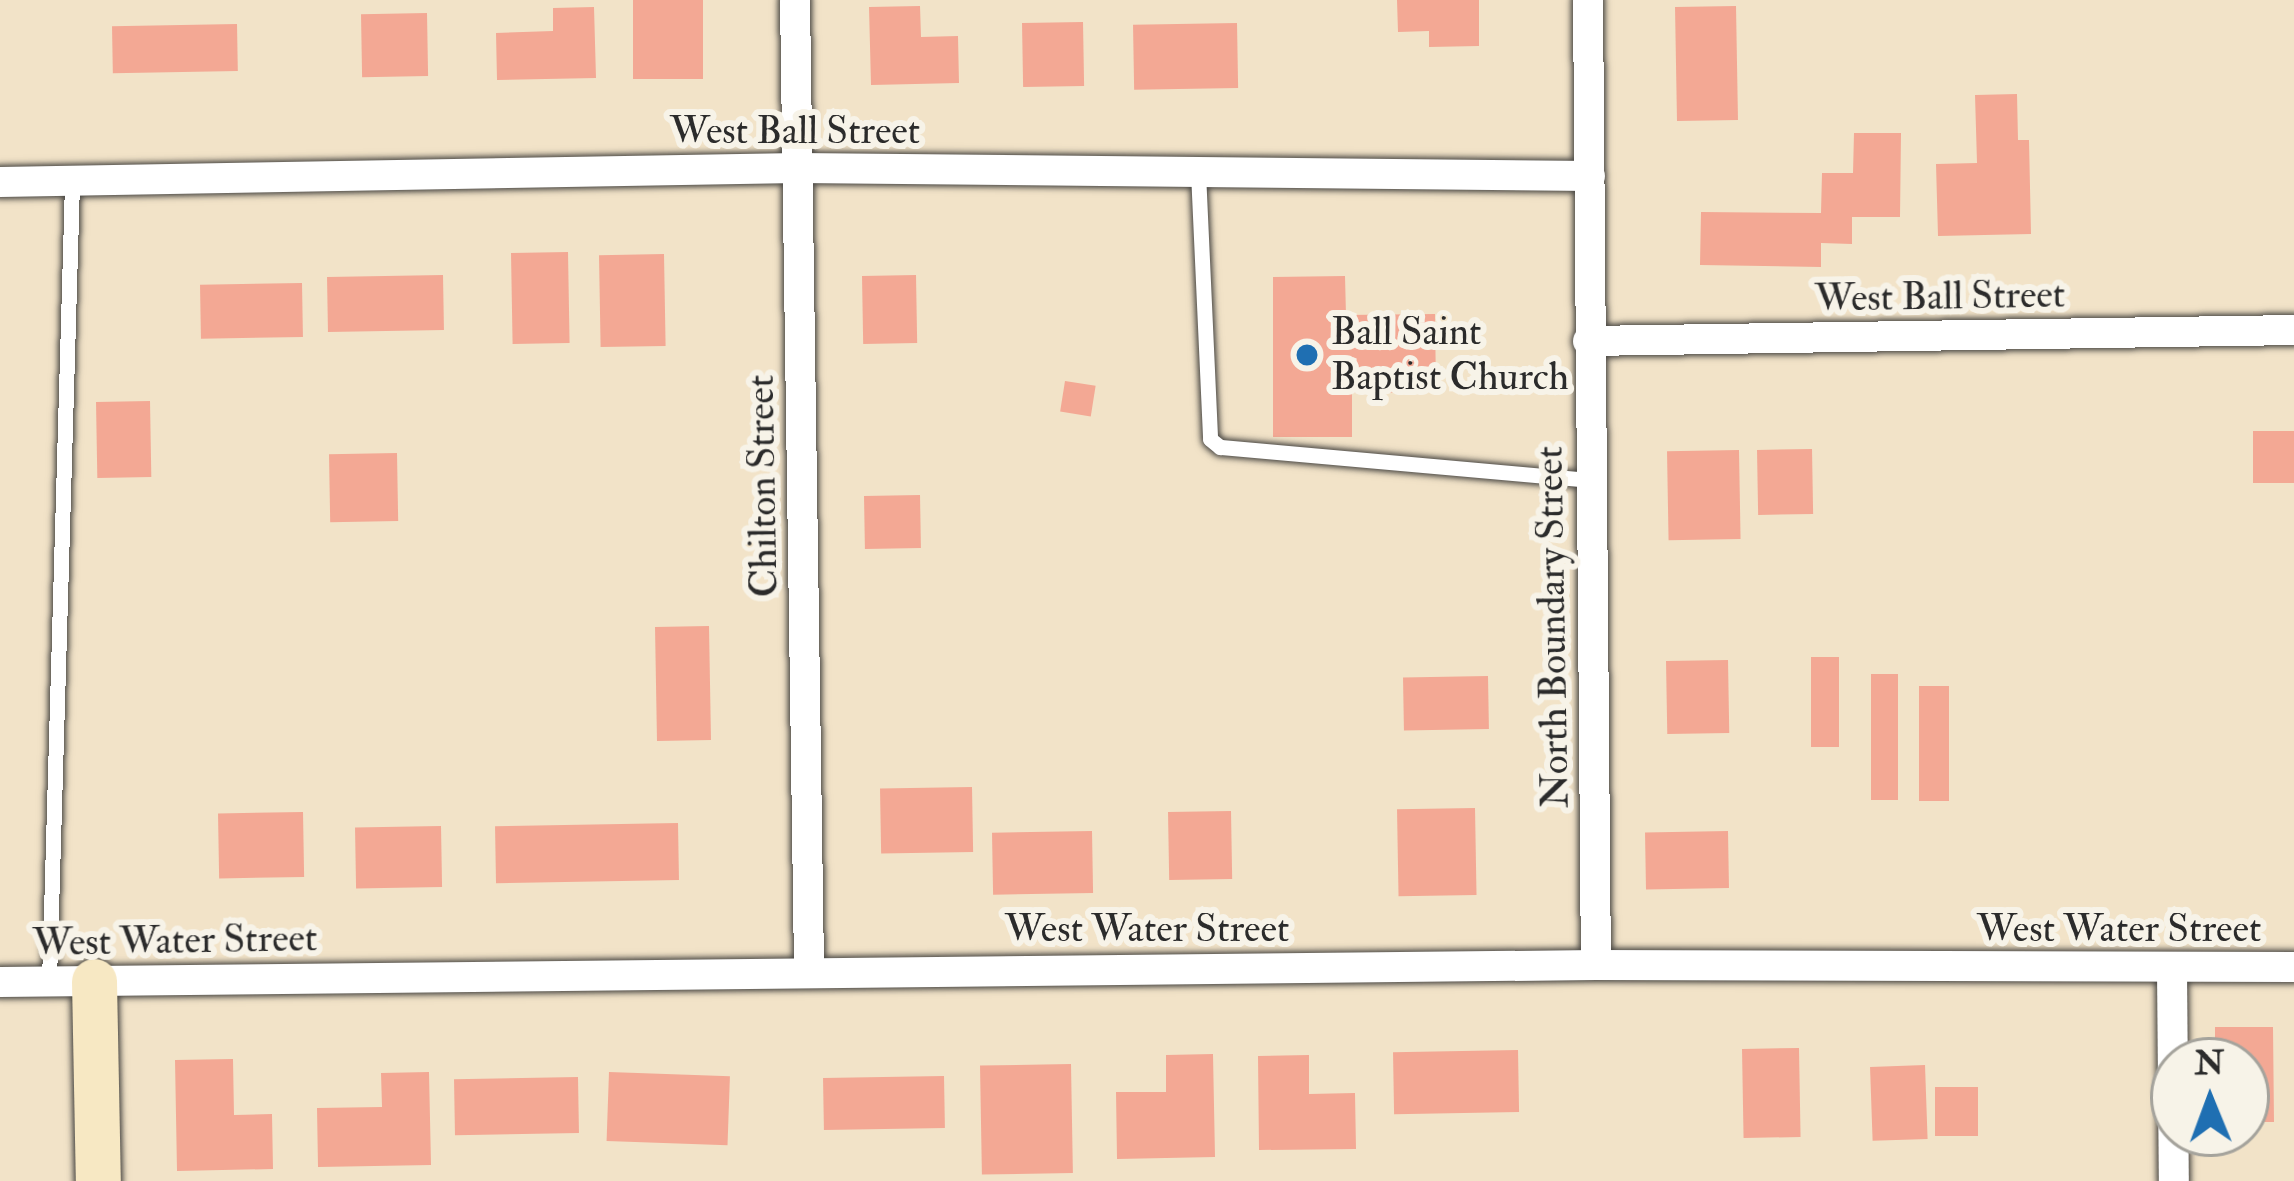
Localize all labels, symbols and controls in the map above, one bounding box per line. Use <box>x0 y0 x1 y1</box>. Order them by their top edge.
street label: West Ball Street <box>670 108 920 154</box>
street label: West Ball Street <box>1814 271 2066 323</box>
place label: Ball Saint Baptist Church <box>1331 310 1569 401</box>
marker: Ball Saint Baptist Church <box>1294 342 1320 368</box>
street label: Chilton Street <box>738 374 788 598</box>
street label: North Boundary Street <box>1526 445 1580 809</box>
street label: West Water Street <box>1005 906 1289 952</box>
street label: West Water Street <box>1977 906 2261 952</box>
street label: West Water Street <box>32 915 318 967</box>
north arrow <box>2150 1037 2270 1157</box>
text: N <box>2194 1043 2225 1084</box>

